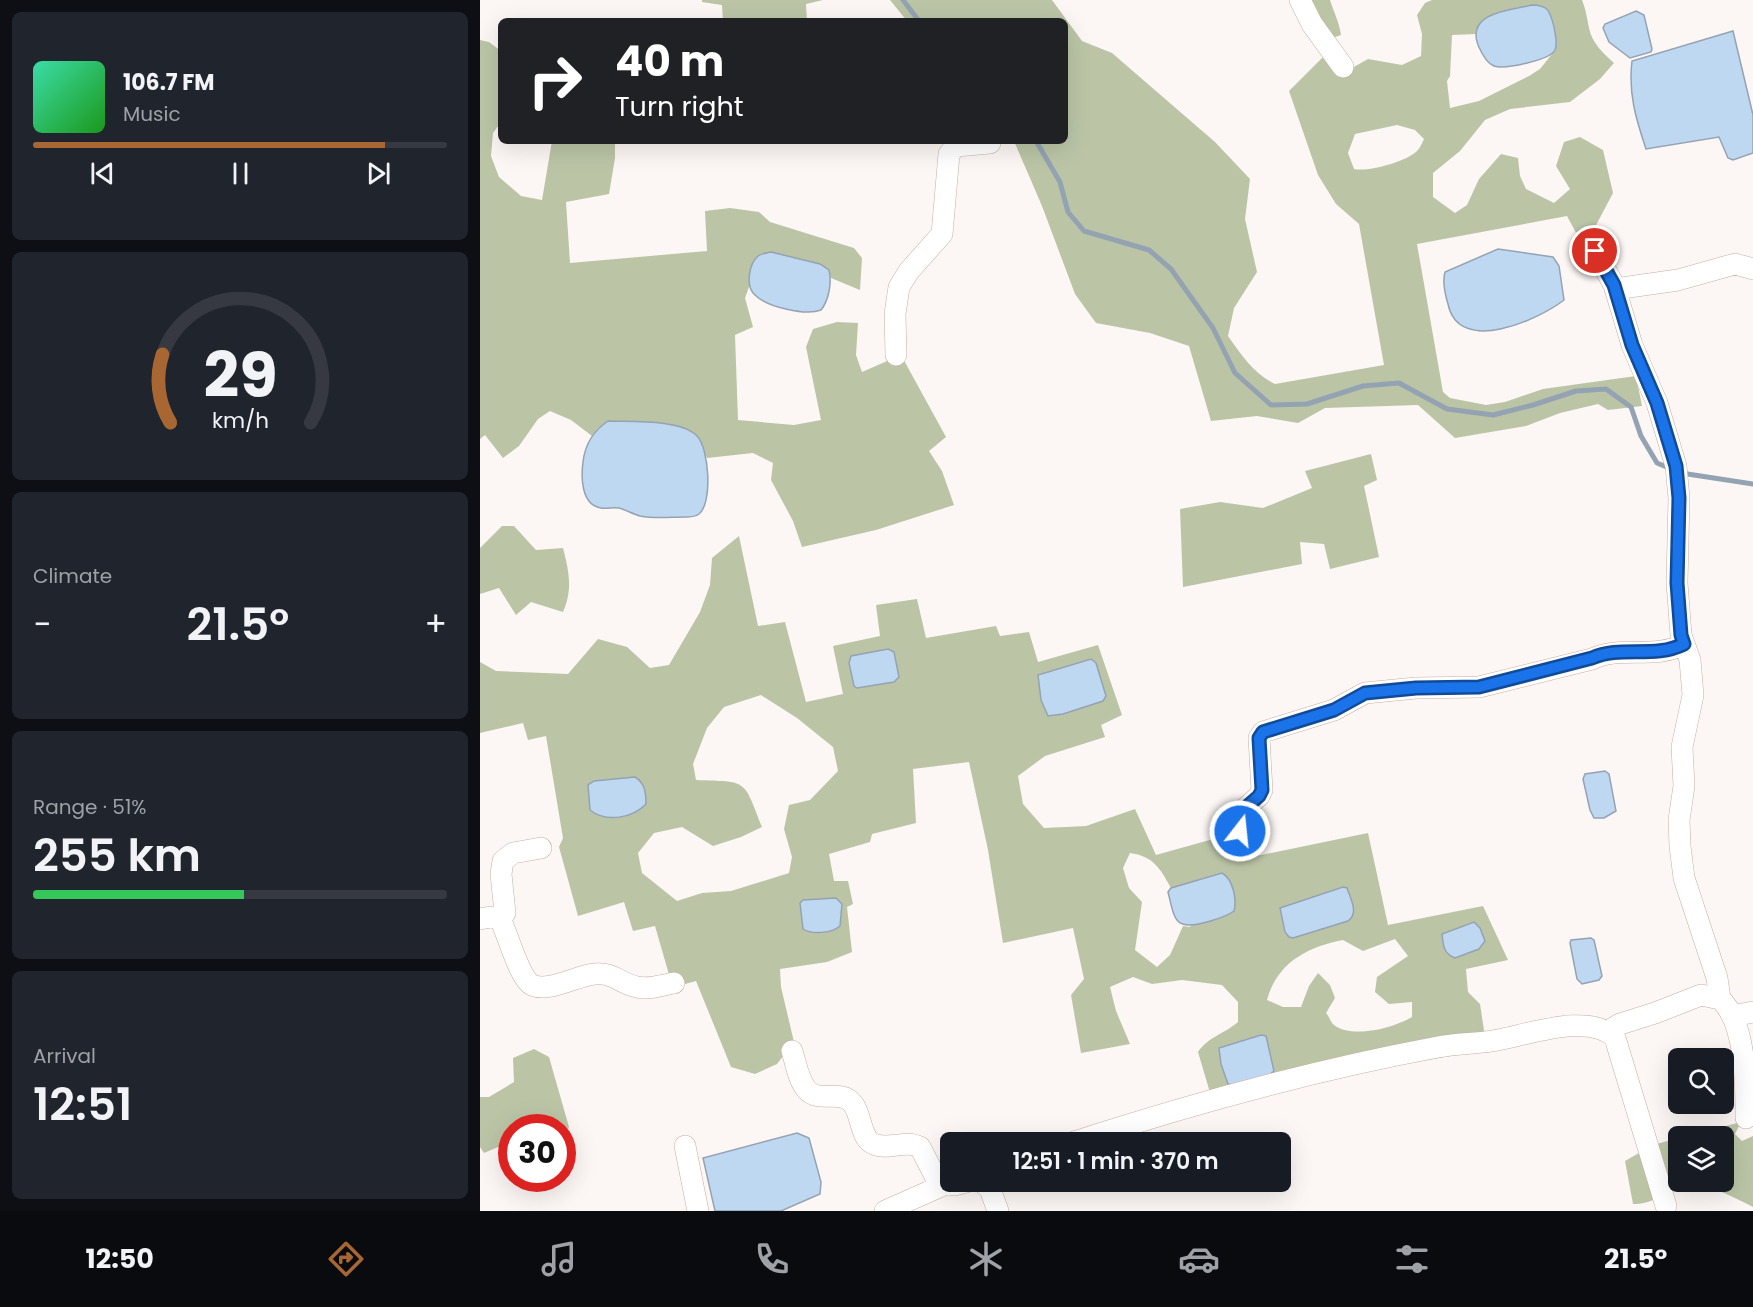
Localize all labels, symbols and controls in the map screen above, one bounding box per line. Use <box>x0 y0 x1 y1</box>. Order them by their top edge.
text: 40 m <box>615 32 724 91</box>
icon: right <box>516 42 594 120</box>
text: 106.7 FM <box>123 67 215 98</box>
text: Turn right <box>615 88 744 125</box>
text: Music <box>123 100 181 128</box>
icon: previous <box>86 157 119 190</box>
icon: pause <box>224 157 257 190</box>
icon: next <box>362 157 395 190</box>
pin <box>1569 225 1620 276</box>
icon: arrive <box>1578 234 1611 267</box>
text: 29 <box>203 331 277 419</box>
text: km/h <box>211 405 269 436</box>
text: Climate <box>33 562 112 590</box>
text: 21.5° <box>186 593 289 656</box>
text: − <box>33 601 51 648</box>
text: + <box>424 601 447 648</box>
text: Range · 51% <box>33 793 146 821</box>
position arrow <box>1208 799 1272 863</box>
text: 255 km <box>33 824 201 887</box>
text: Arrival <box>33 1042 96 1070</box>
map controls <box>1668 1048 1734 1192</box>
button: search <box>1668 1048 1734 1114</box>
text: 12:51 <box>33 1073 132 1136</box>
speed limit sign: 30 <box>498 1114 576 1192</box>
button: layers <box>1668 1126 1734 1192</box>
text: 12:51 · 1 min · 370 m <box>1013 1146 1219 1177</box>
icon: directions <box>325 1238 367 1280</box>
icon: music <box>538 1238 580 1280</box>
icon: phone <box>751 1238 793 1280</box>
icon: climate <box>965 1238 1007 1280</box>
icon: car <box>1178 1238 1220 1280</box>
icon: filters <box>1391 1238 1433 1280</box>
text: 12:50 <box>86 1240 154 1277</box>
text: 21.5° <box>1604 1240 1667 1277</box>

